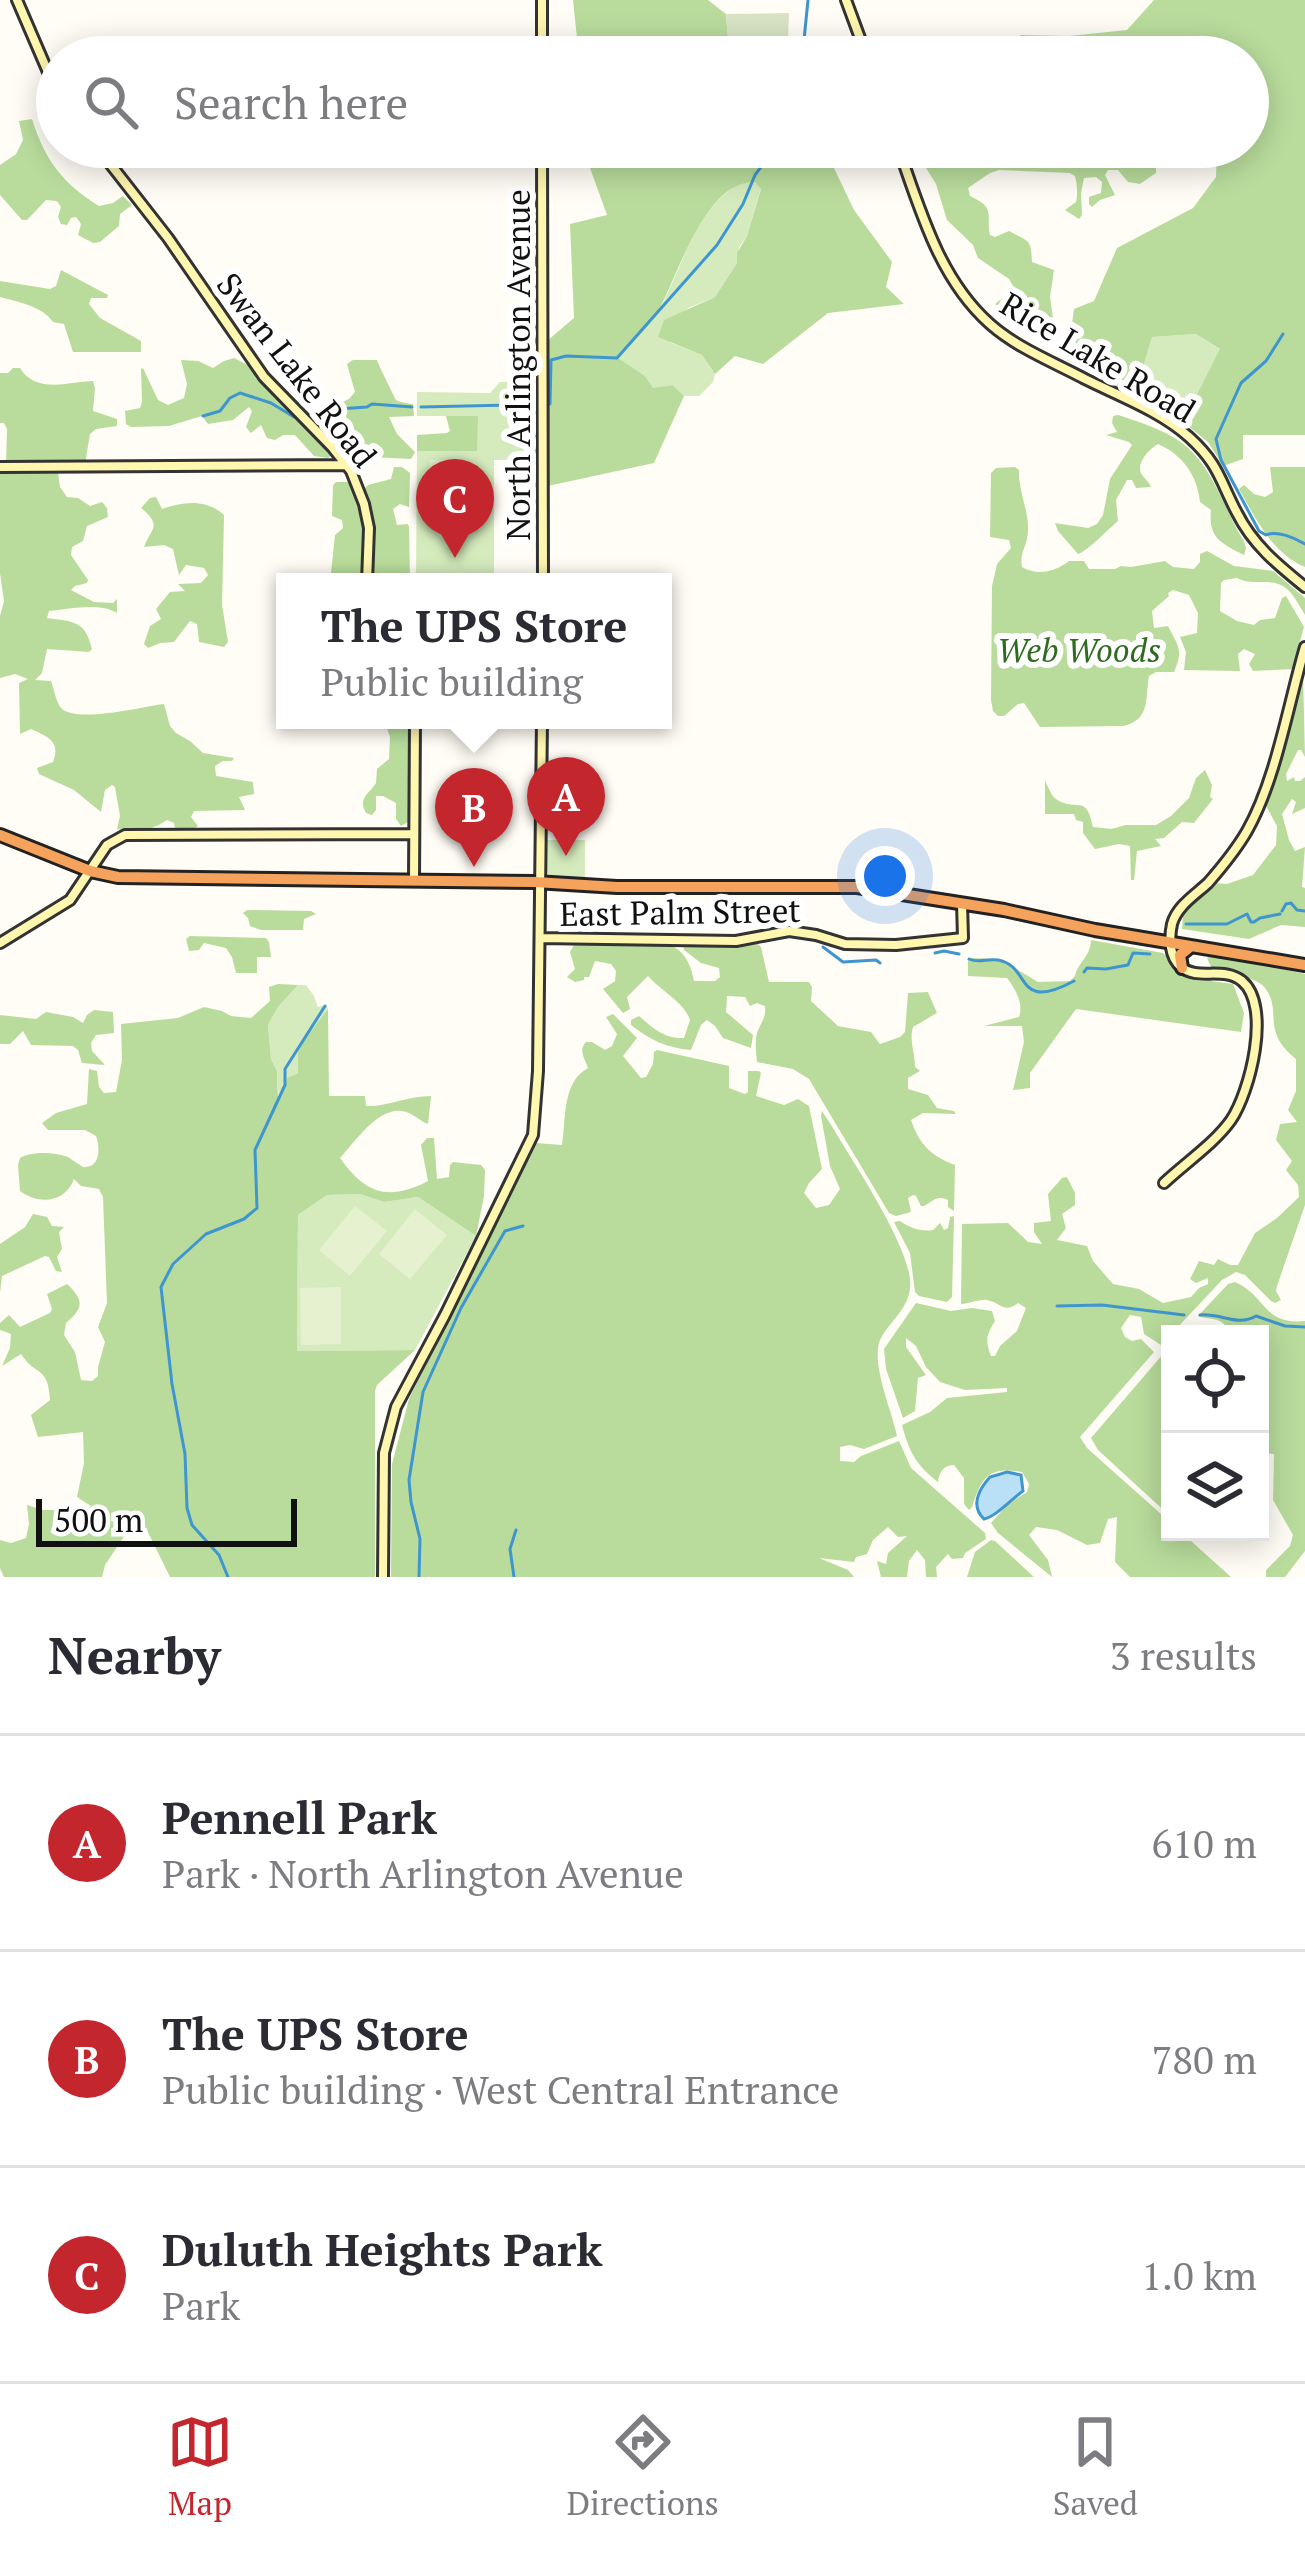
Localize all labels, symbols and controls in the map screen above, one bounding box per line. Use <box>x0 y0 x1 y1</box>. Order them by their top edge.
search box <box>36 36 1269 168</box>
icon: search <box>78 69 144 135</box>
text: Search here <box>174 72 408 132</box>
street label: North Arlington Avenue <box>496 189 539 541</box>
street label: Swan Lake Road <box>208 264 387 476</box>
street label: Rice Lake Road <box>993 281 1204 432</box>
pin: C <box>416 459 494 558</box>
popup <box>276 573 672 729</box>
text: The UPS Store <box>321 595 627 655</box>
park label: Web Woods <box>997 628 1161 671</box>
text: Public building <box>321 655 583 707</box>
pin: A <box>527 757 605 856</box>
pin: B <box>435 768 513 867</box>
your location <box>855 846 915 906</box>
street label: East Palm Street <box>559 888 801 935</box>
map controls <box>1161 1325 1269 1541</box>
button: locate <box>1161 1325 1269 1433</box>
button: layers <box>1161 1433 1269 1541</box>
scale bar <box>36 1493 297 1546</box>
text: 500 m <box>54 1498 143 1541</box>
text: Nearby <box>48 1621 221 1689</box>
text: 3 results <box>1110 1629 1257 1681</box>
text: Pennell Park <box>162 1787 437 1847</box>
text: A <box>73 1817 101 1869</box>
text: 610 m <box>1152 1817 1257 1869</box>
text: Park · North Arlington Avenue <box>162 1847 684 1899</box>
text: The UPS Store <box>162 2003 469 2063</box>
text: B <box>74 2033 100 2085</box>
text: 780 m <box>1152 2033 1257 2085</box>
text: Public building · West Central Entrance <box>162 2063 839 2115</box>
text: Duluth Heights Park <box>162 2219 603 2279</box>
text: C <box>74 2249 100 2301</box>
text: 1.0 km <box>1141 2249 1257 2301</box>
text: Park <box>162 2279 240 2331</box>
tab: Map <box>167 2409 233 2524</box>
tab: Directions <box>567 2409 719 2524</box>
tab: Saved <box>1053 2409 1138 2524</box>

